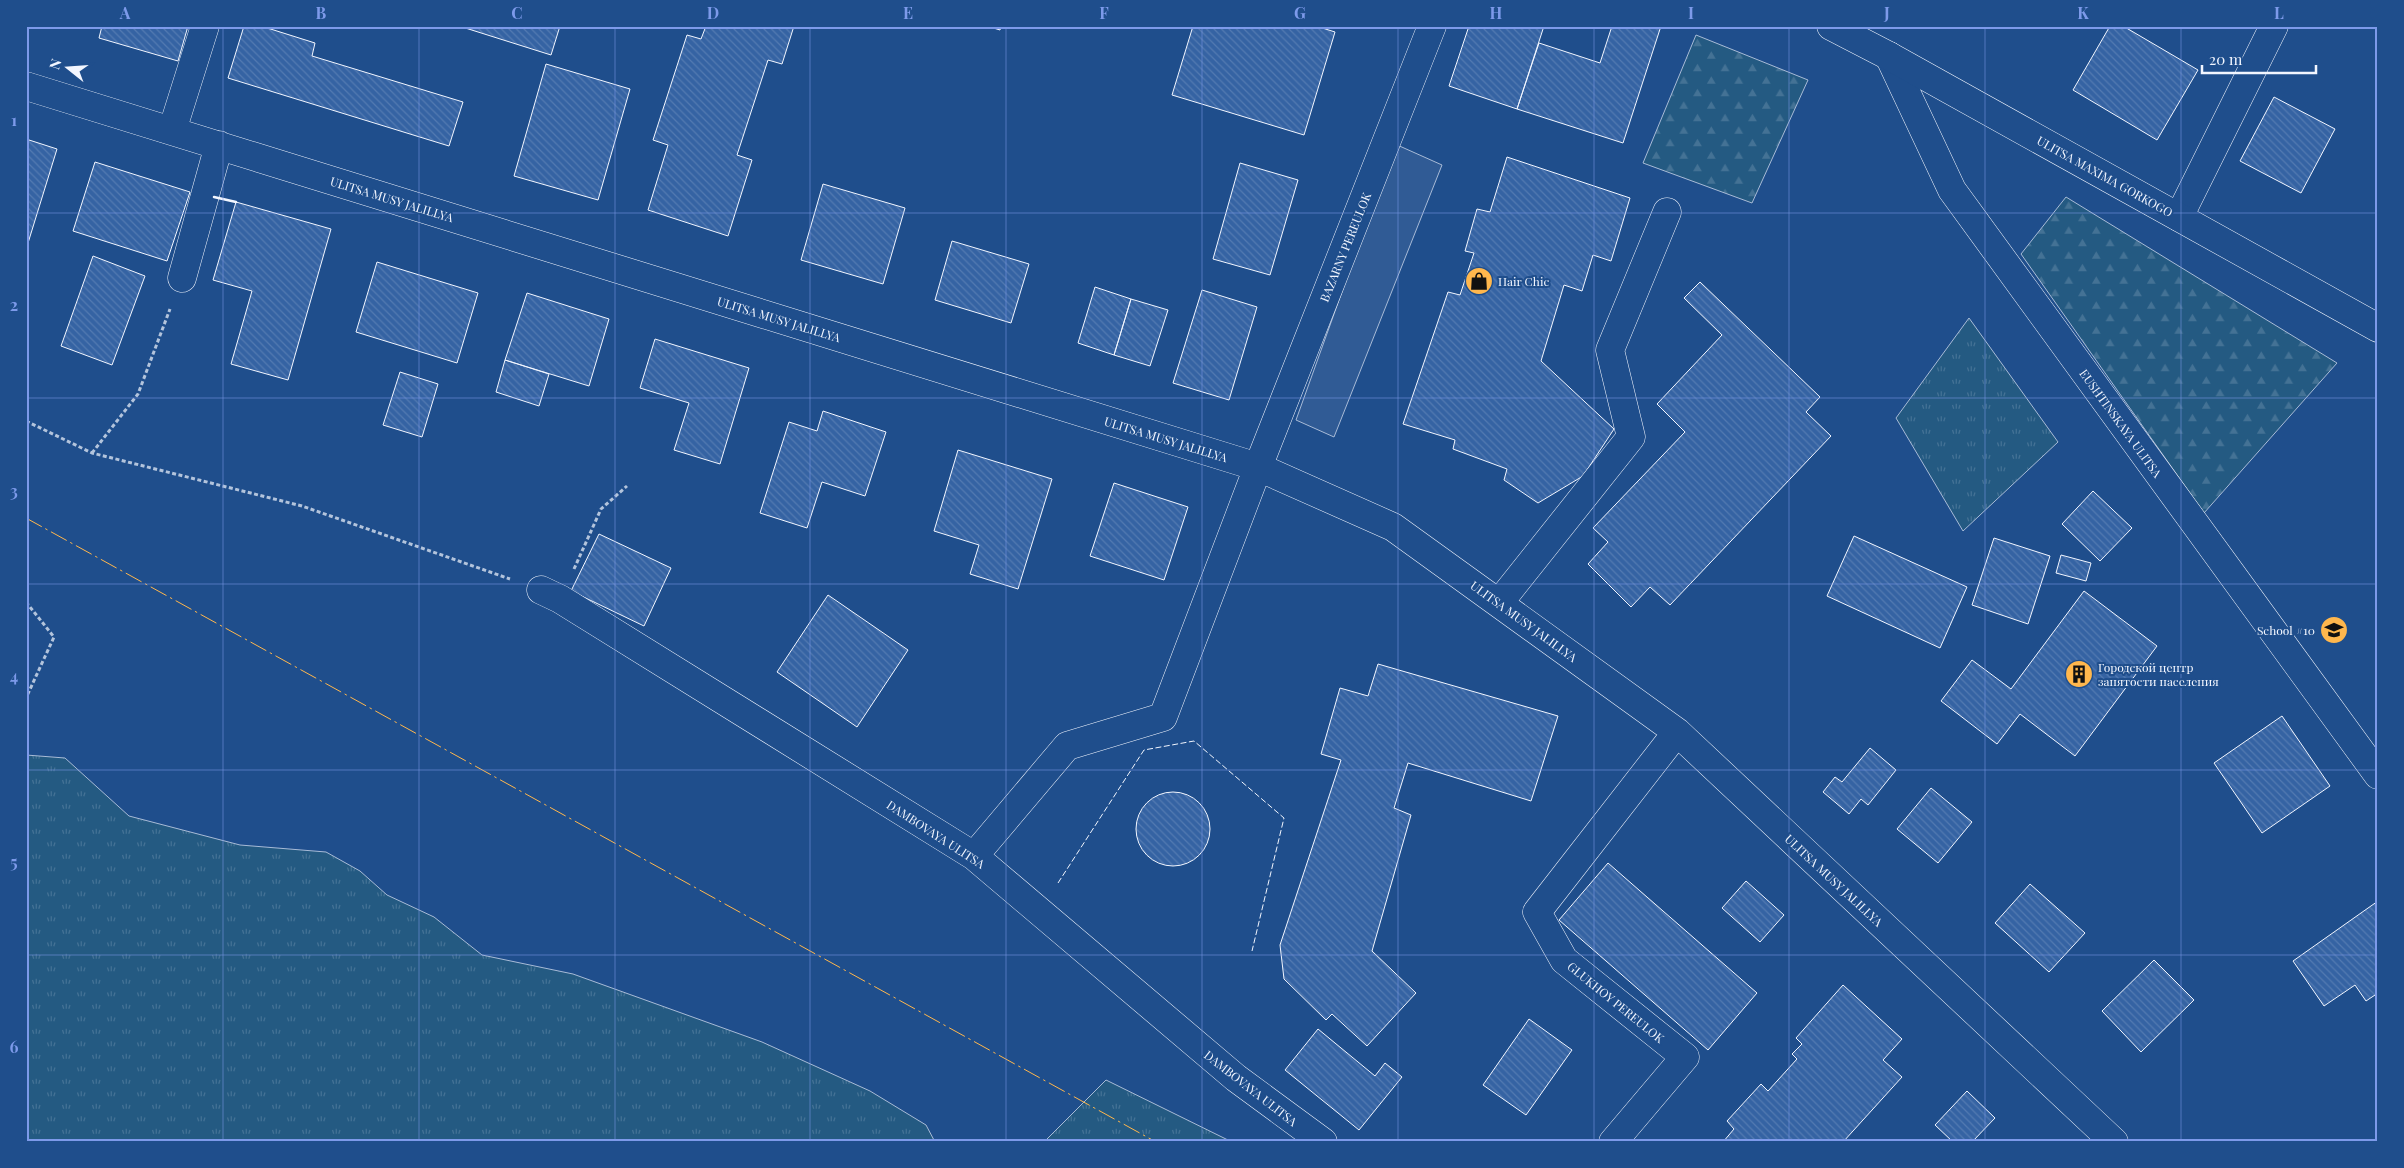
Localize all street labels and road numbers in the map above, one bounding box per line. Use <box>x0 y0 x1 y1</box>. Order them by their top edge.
street label: ULITSA MAXIMA GORKOGO <box>2034 132 2176 220</box>
street label: ULITSA MUSY JALILLYA <box>328 173 456 226</box>
street label: BAZARNY PEREULOK <box>1316 190 1374 304</box>
street label: ULITSA MUSY JALILLYA <box>715 293 843 346</box>
street label: EUSHTINSKAYA ULITSA <box>2076 366 2166 481</box>
street label: ULITSA MUSY JALILLYA <box>1102 413 1230 466</box>
street label: ULITSA MUSY JALILLYA <box>1467 577 1581 665</box>
street label: DAMBOVAYA ULITSA <box>884 796 989 872</box>
street label: ULITSA MUSY JALILLYA <box>1782 830 1887 930</box>
street label: GLUKHOY PEREULOK <box>1564 958 1668 1046</box>
street label: DAMBOVAYA ULITSA <box>1201 1047 1301 1130</box>

